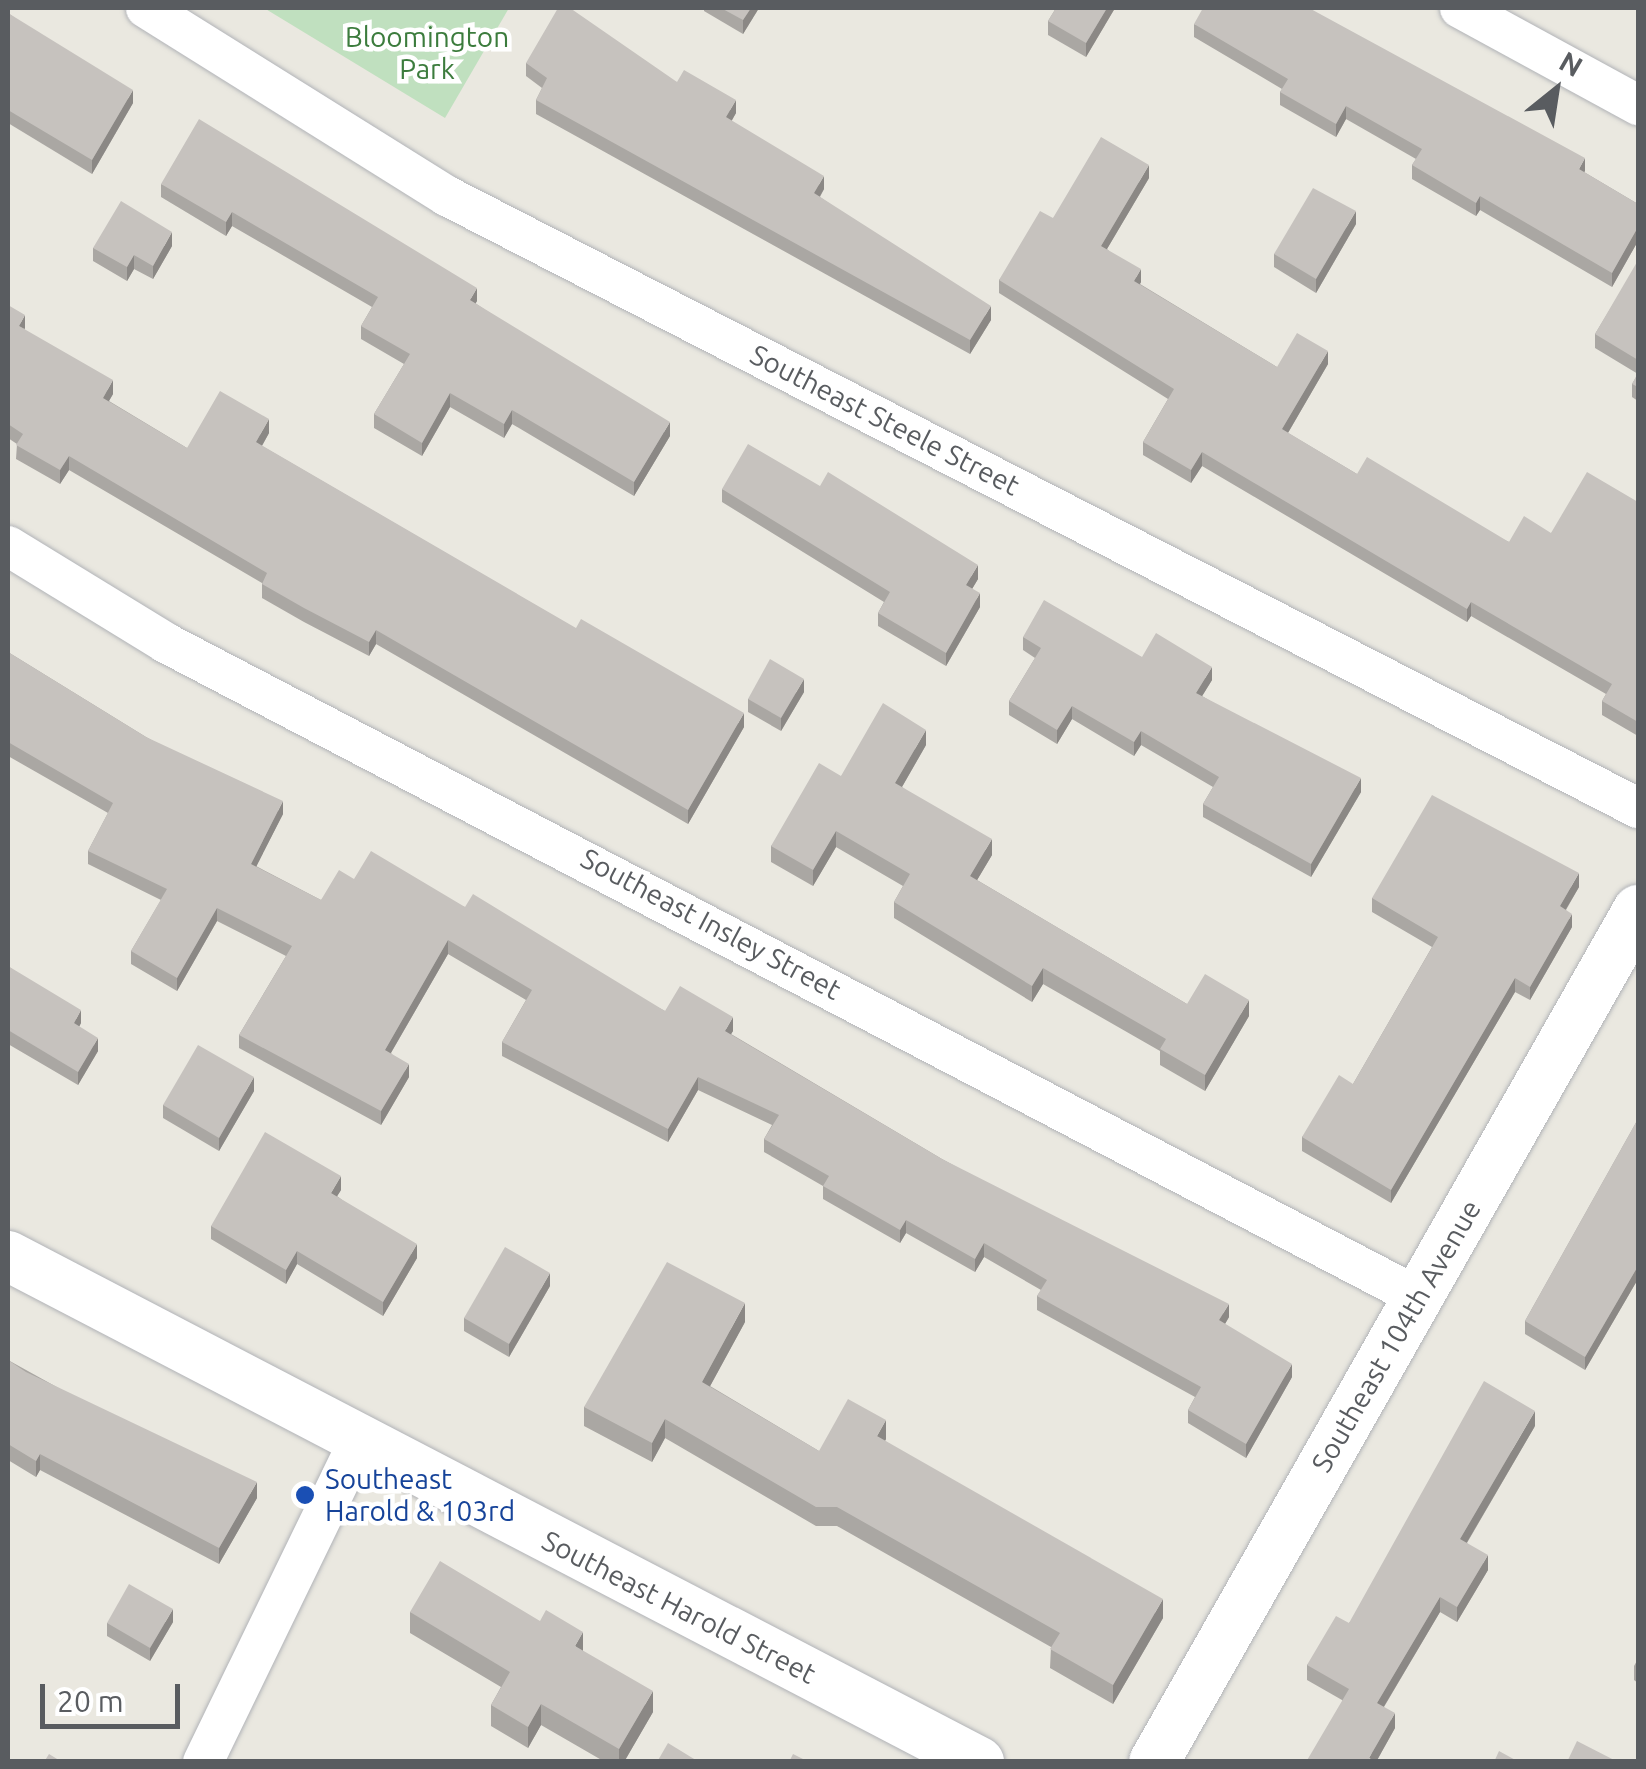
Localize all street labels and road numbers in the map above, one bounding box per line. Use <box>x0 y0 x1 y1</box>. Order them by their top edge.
street label: Southeast Steele Street <box>745 338 1025 502</box>
street label: Southeast Insley Street <box>575 841 847 1007</box>
street label: Southeast 104th Avenue <box>1304 1194 1488 1478</box>
street label: Southeast Harold Street <box>537 1523 821 1691</box>

